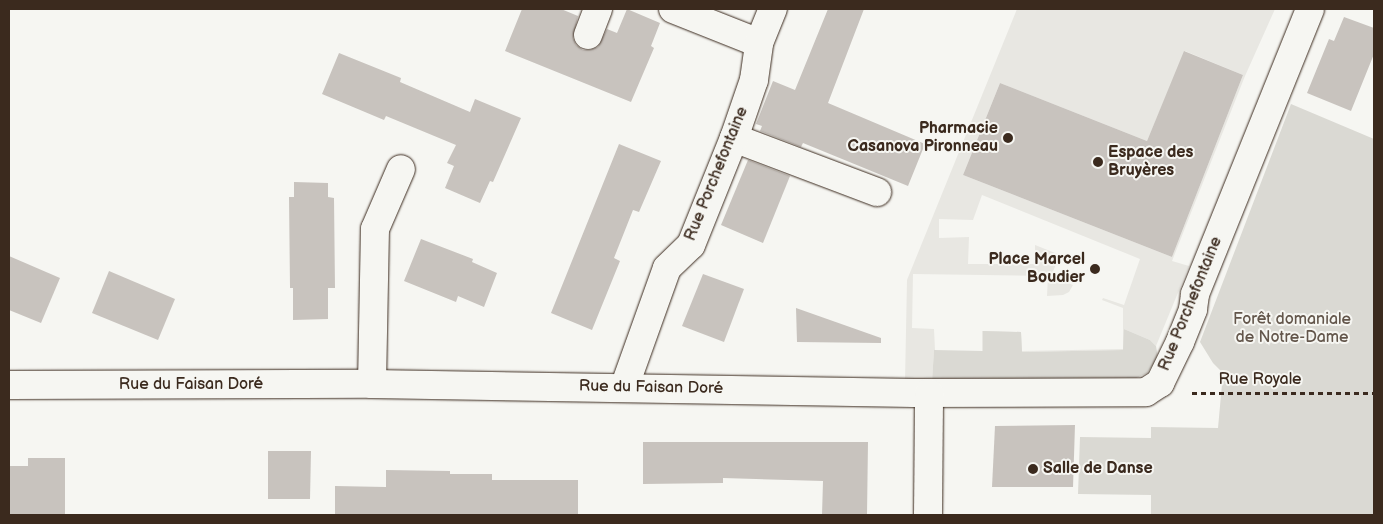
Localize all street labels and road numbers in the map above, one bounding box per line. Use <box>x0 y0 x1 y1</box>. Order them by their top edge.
street label: Rue Porchefontaine <box>681 104 753 244</box>
street label: Rue Porchefontaine <box>1155 234 1227 374</box>
street label: Rue Royale <box>1218 370 1302 390</box>
street label: Rue du Faisan Doré <box>119 375 263 395</box>
street label: Rue du Faisan Doré <box>579 377 723 399</box>

